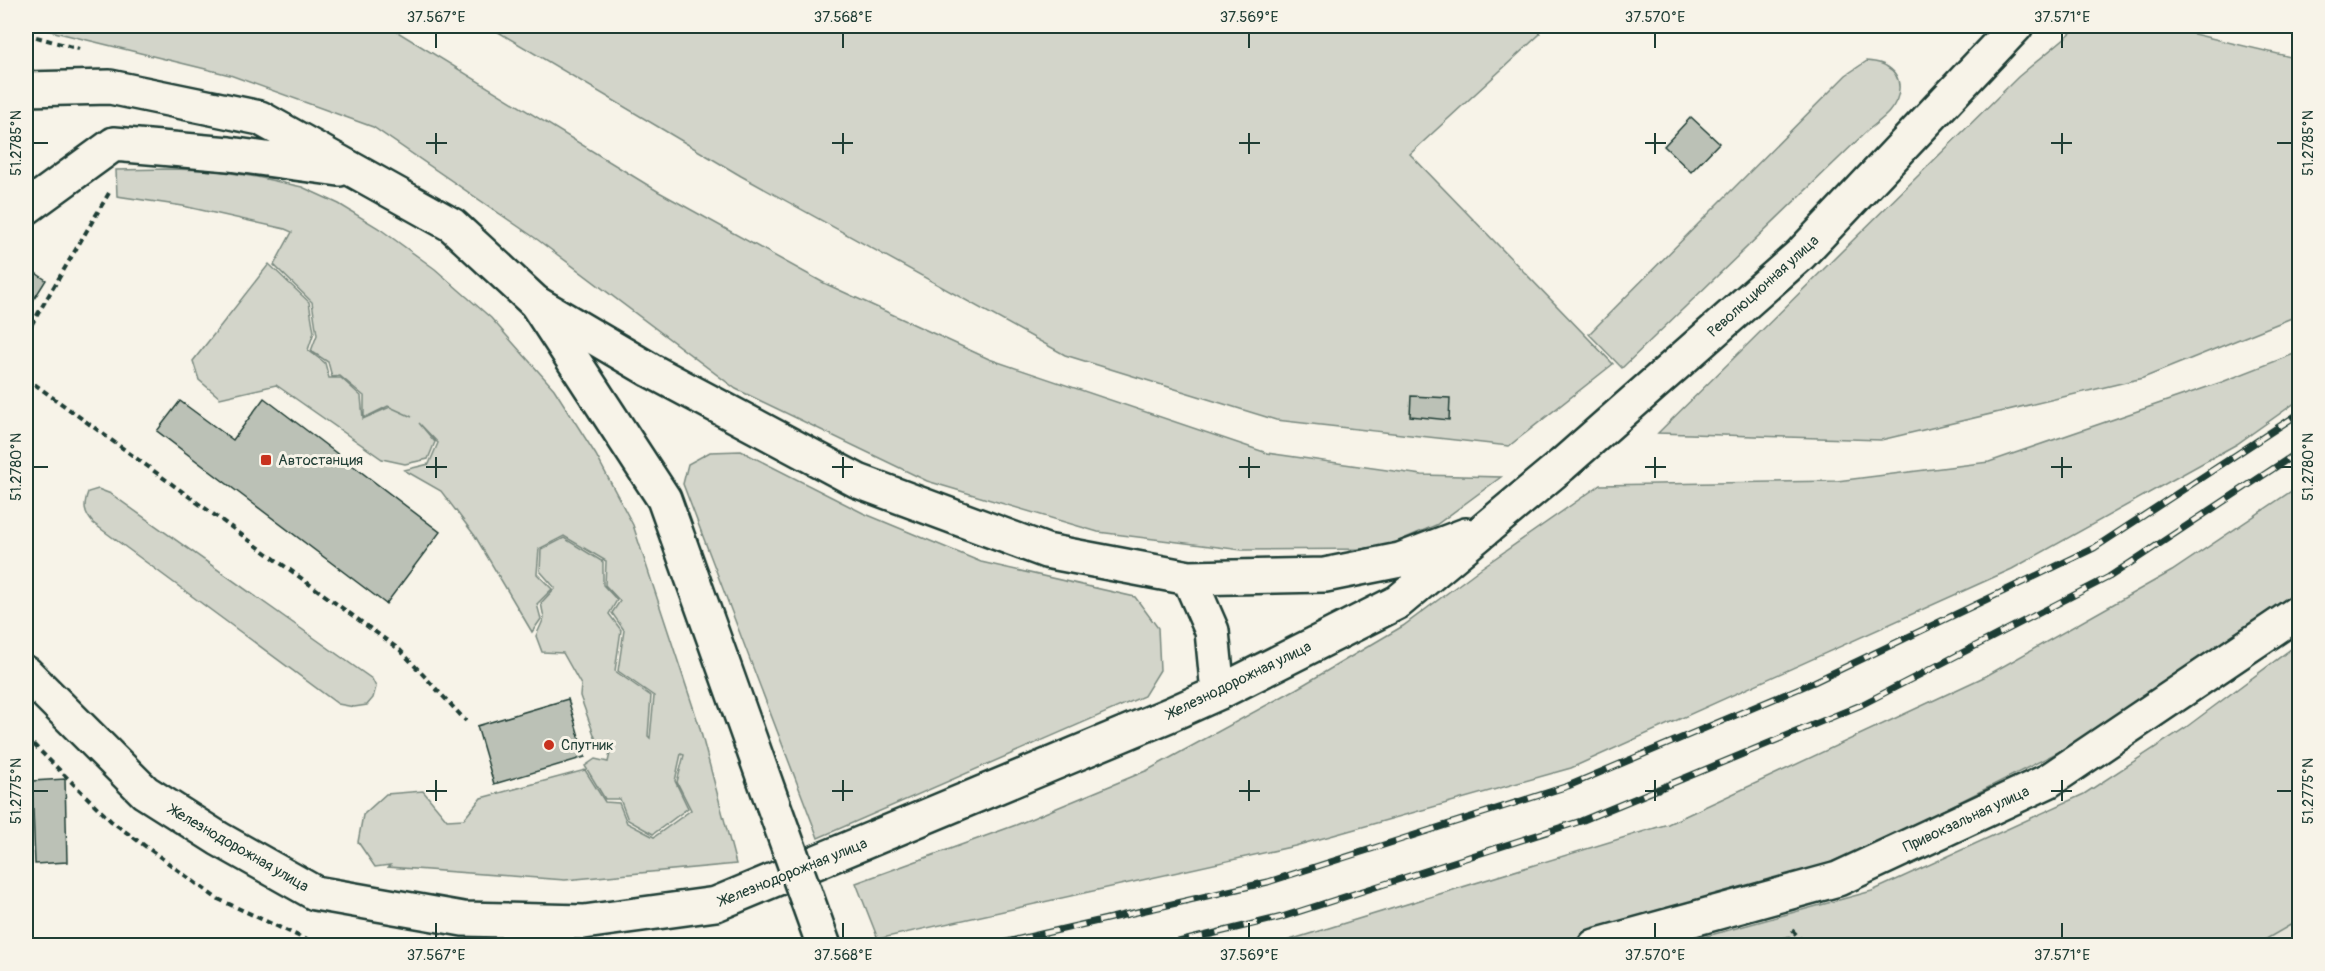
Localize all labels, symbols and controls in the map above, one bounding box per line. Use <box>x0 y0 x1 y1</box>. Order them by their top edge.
text: 37.567°E <box>407 8 466 27</box>
text: 37.568°E <box>814 8 872 27</box>
text: 37.569°E <box>1220 8 1278 27</box>
text: 37.570°E <box>1625 8 1685 27</box>
text: 37.571°E <box>2034 8 2090 27</box>
text: 51.2785°N <box>7 110 26 176</box>
text: 51.2785°N <box>2299 110 2318 176</box>
street label: Революционная улица <box>1704 231 1823 341</box>
text: 51.2780°N <box>7 433 26 501</box>
text: 51.2780°N <box>2299 433 2318 501</box>
place label: Автостанция <box>278 451 363 470</box>
marker: Автостанция <box>259 453 273 467</box>
street label: Железнодорожная улица <box>1162 637 1315 725</box>
place label: Спутник <box>561 736 614 755</box>
marker: Спутник <box>542 738 556 752</box>
text: 51.2775°N <box>7 758 26 824</box>
text: 51.2775°N <box>2299 758 2318 824</box>
street label: Привокзальная улица <box>1900 782 2032 857</box>
street label: Железнодорожная улица <box>164 800 312 896</box>
street label: Железнодорожная улица <box>714 834 870 912</box>
text: 37.567°E <box>407 946 466 965</box>
text: 37.568°E <box>814 946 872 965</box>
text: 37.569°E <box>1220 946 1278 965</box>
text: 37.570°E <box>1625 946 1685 965</box>
text: 37.571°E <box>2034 946 2090 965</box>

